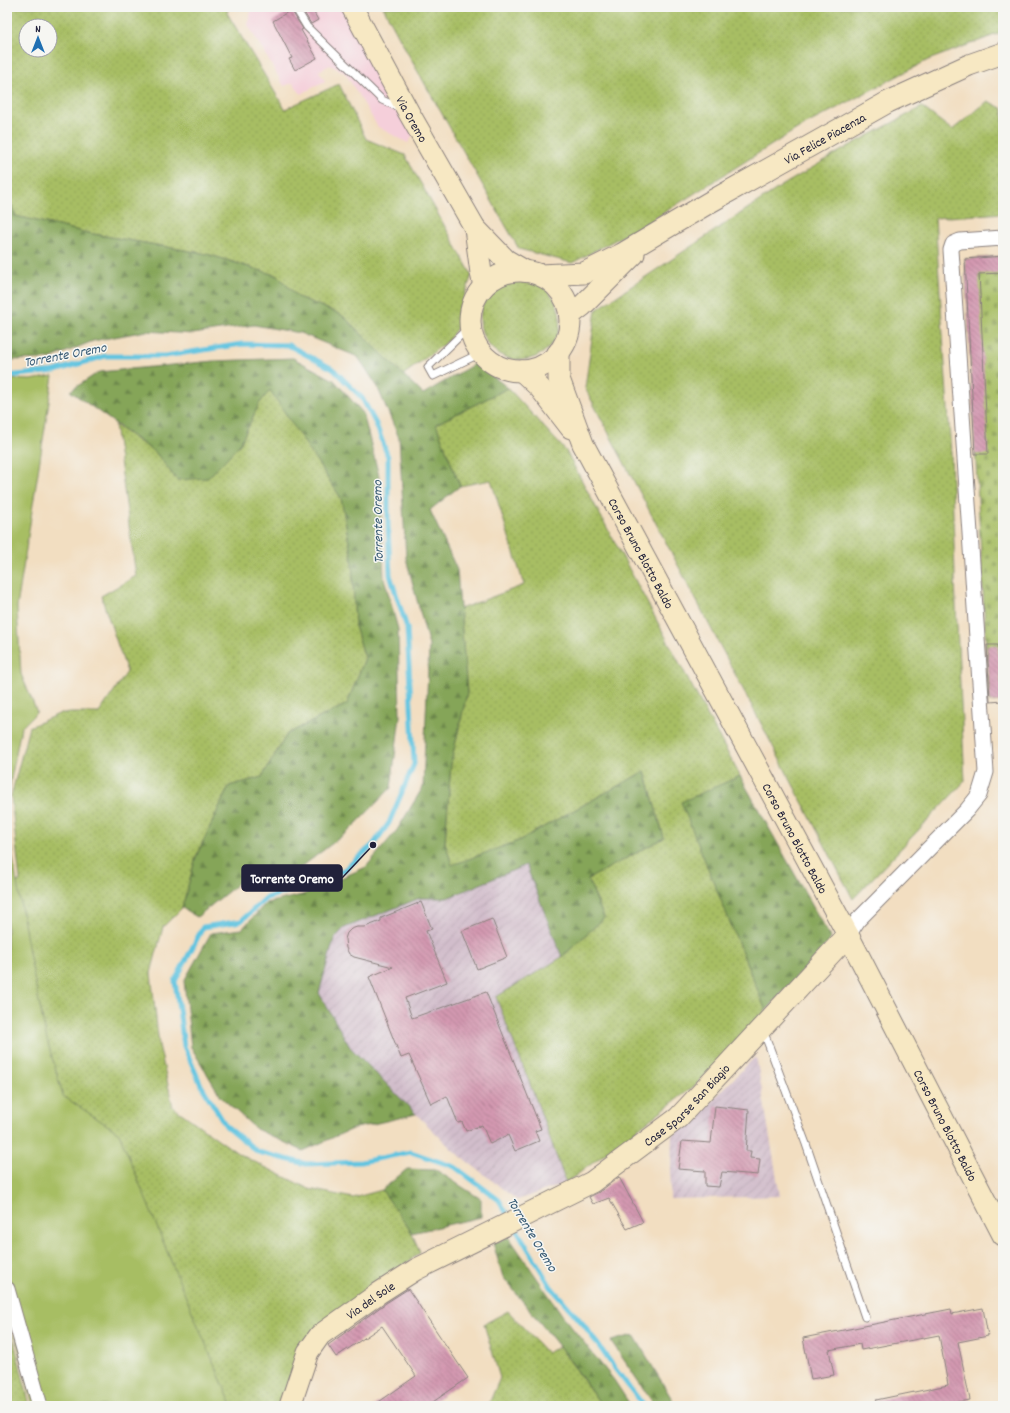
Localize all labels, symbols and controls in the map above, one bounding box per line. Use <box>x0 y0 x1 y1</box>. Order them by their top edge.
north arrow <box>18 18 58 58</box>
text: N <box>35 22 41 38</box>
street label: Via Oremo <box>390 93 431 147</box>
street label: Via Felice Piacenza <box>781 109 871 171</box>
water label: Torrente Oremo <box>23 338 109 374</box>
water label: Torrente Oremo <box>368 479 390 564</box>
street label: Corso Bruno Blotto Baldo <box>602 495 677 613</box>
street label: Corso Bruno Blotto Baldo <box>756 780 831 898</box>
callout: Torrente Oremo <box>242 865 342 891</box>
text: Torrente Oremo <box>250 870 334 890</box>
street label: Case Sparse San Biagio <box>641 1061 736 1152</box>
street label: Corso Bruno Blotto Baldo <box>907 1067 981 1185</box>
water label: Torrente Oremo <box>501 1194 562 1277</box>
street label: Via del Sole <box>343 1278 400 1325</box>

